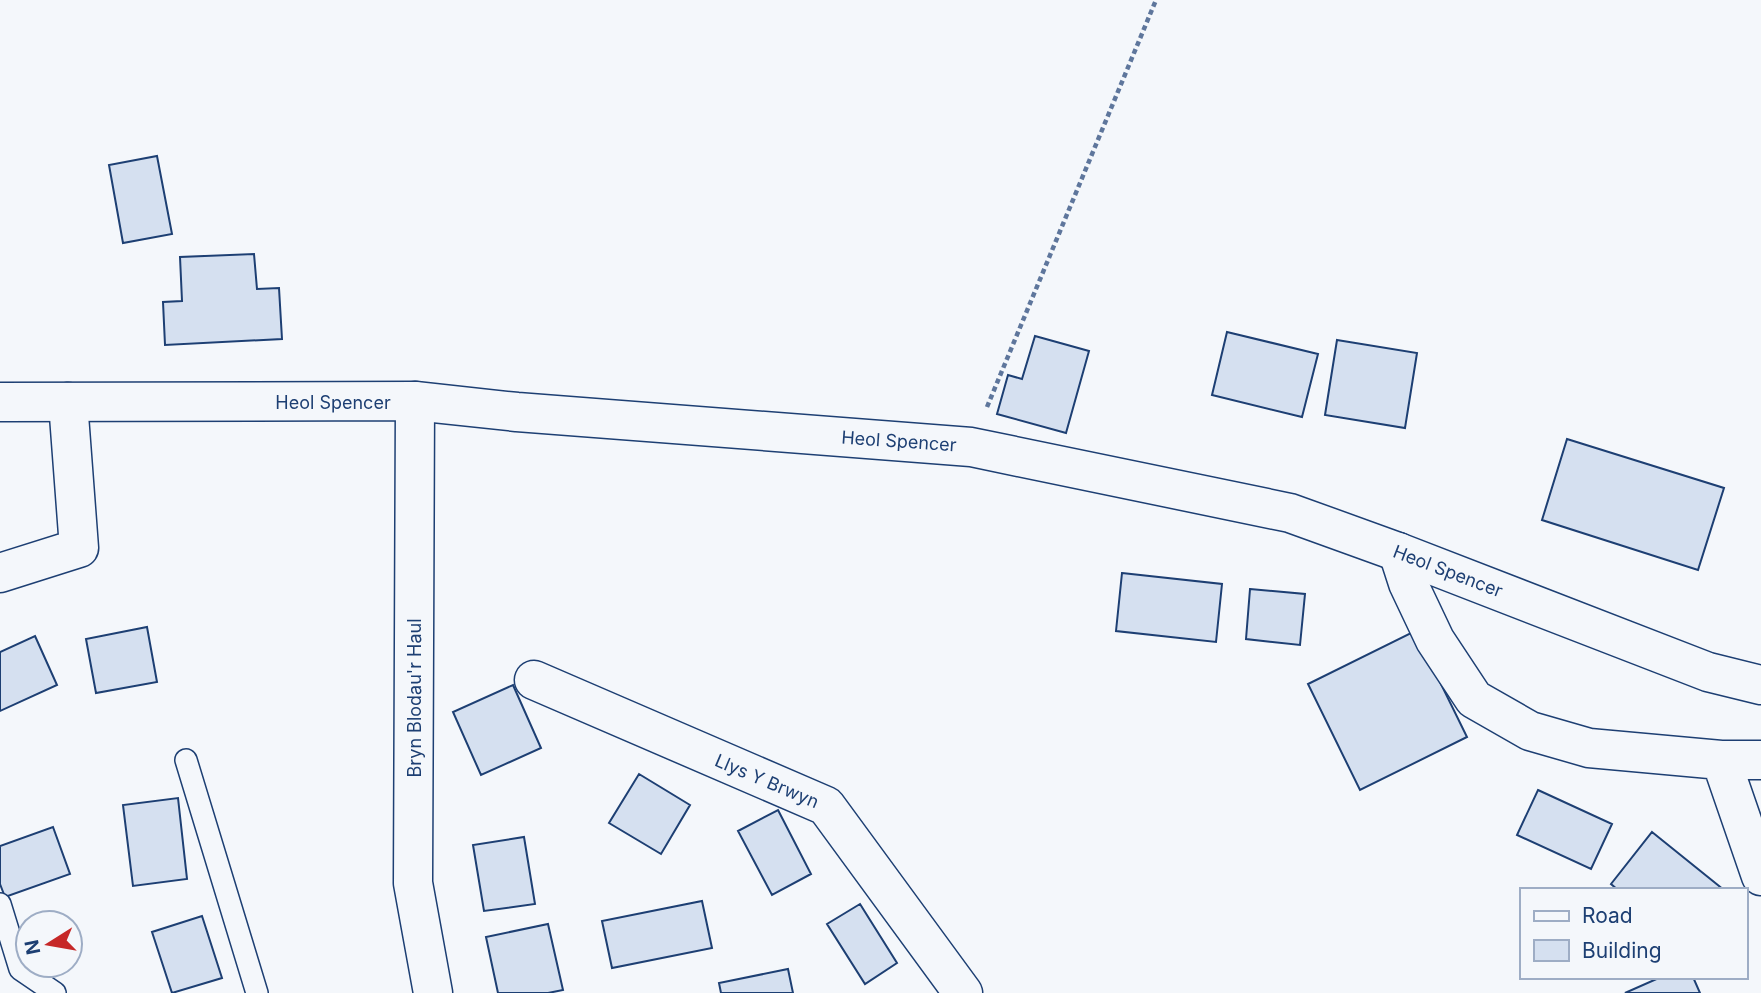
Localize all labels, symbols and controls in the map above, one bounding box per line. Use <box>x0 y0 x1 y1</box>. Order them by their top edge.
street label: Heol Spencer <box>275 392 391 413</box>
street label: Heol Spencer <box>841 427 957 456</box>
street label: Heol Spencer <box>1390 541 1506 602</box>
street label: Bryn Blodau'r Haul <box>404 618 425 778</box>
street label: Llys Y Brwyn <box>712 750 822 812</box>
legend <box>1520 888 1747 979</box>
text: Road <box>1582 903 1633 928</box>
north arrow <box>14 909 84 979</box>
text: N <box>20 938 45 956</box>
text: Building <box>1582 938 1662 963</box>

